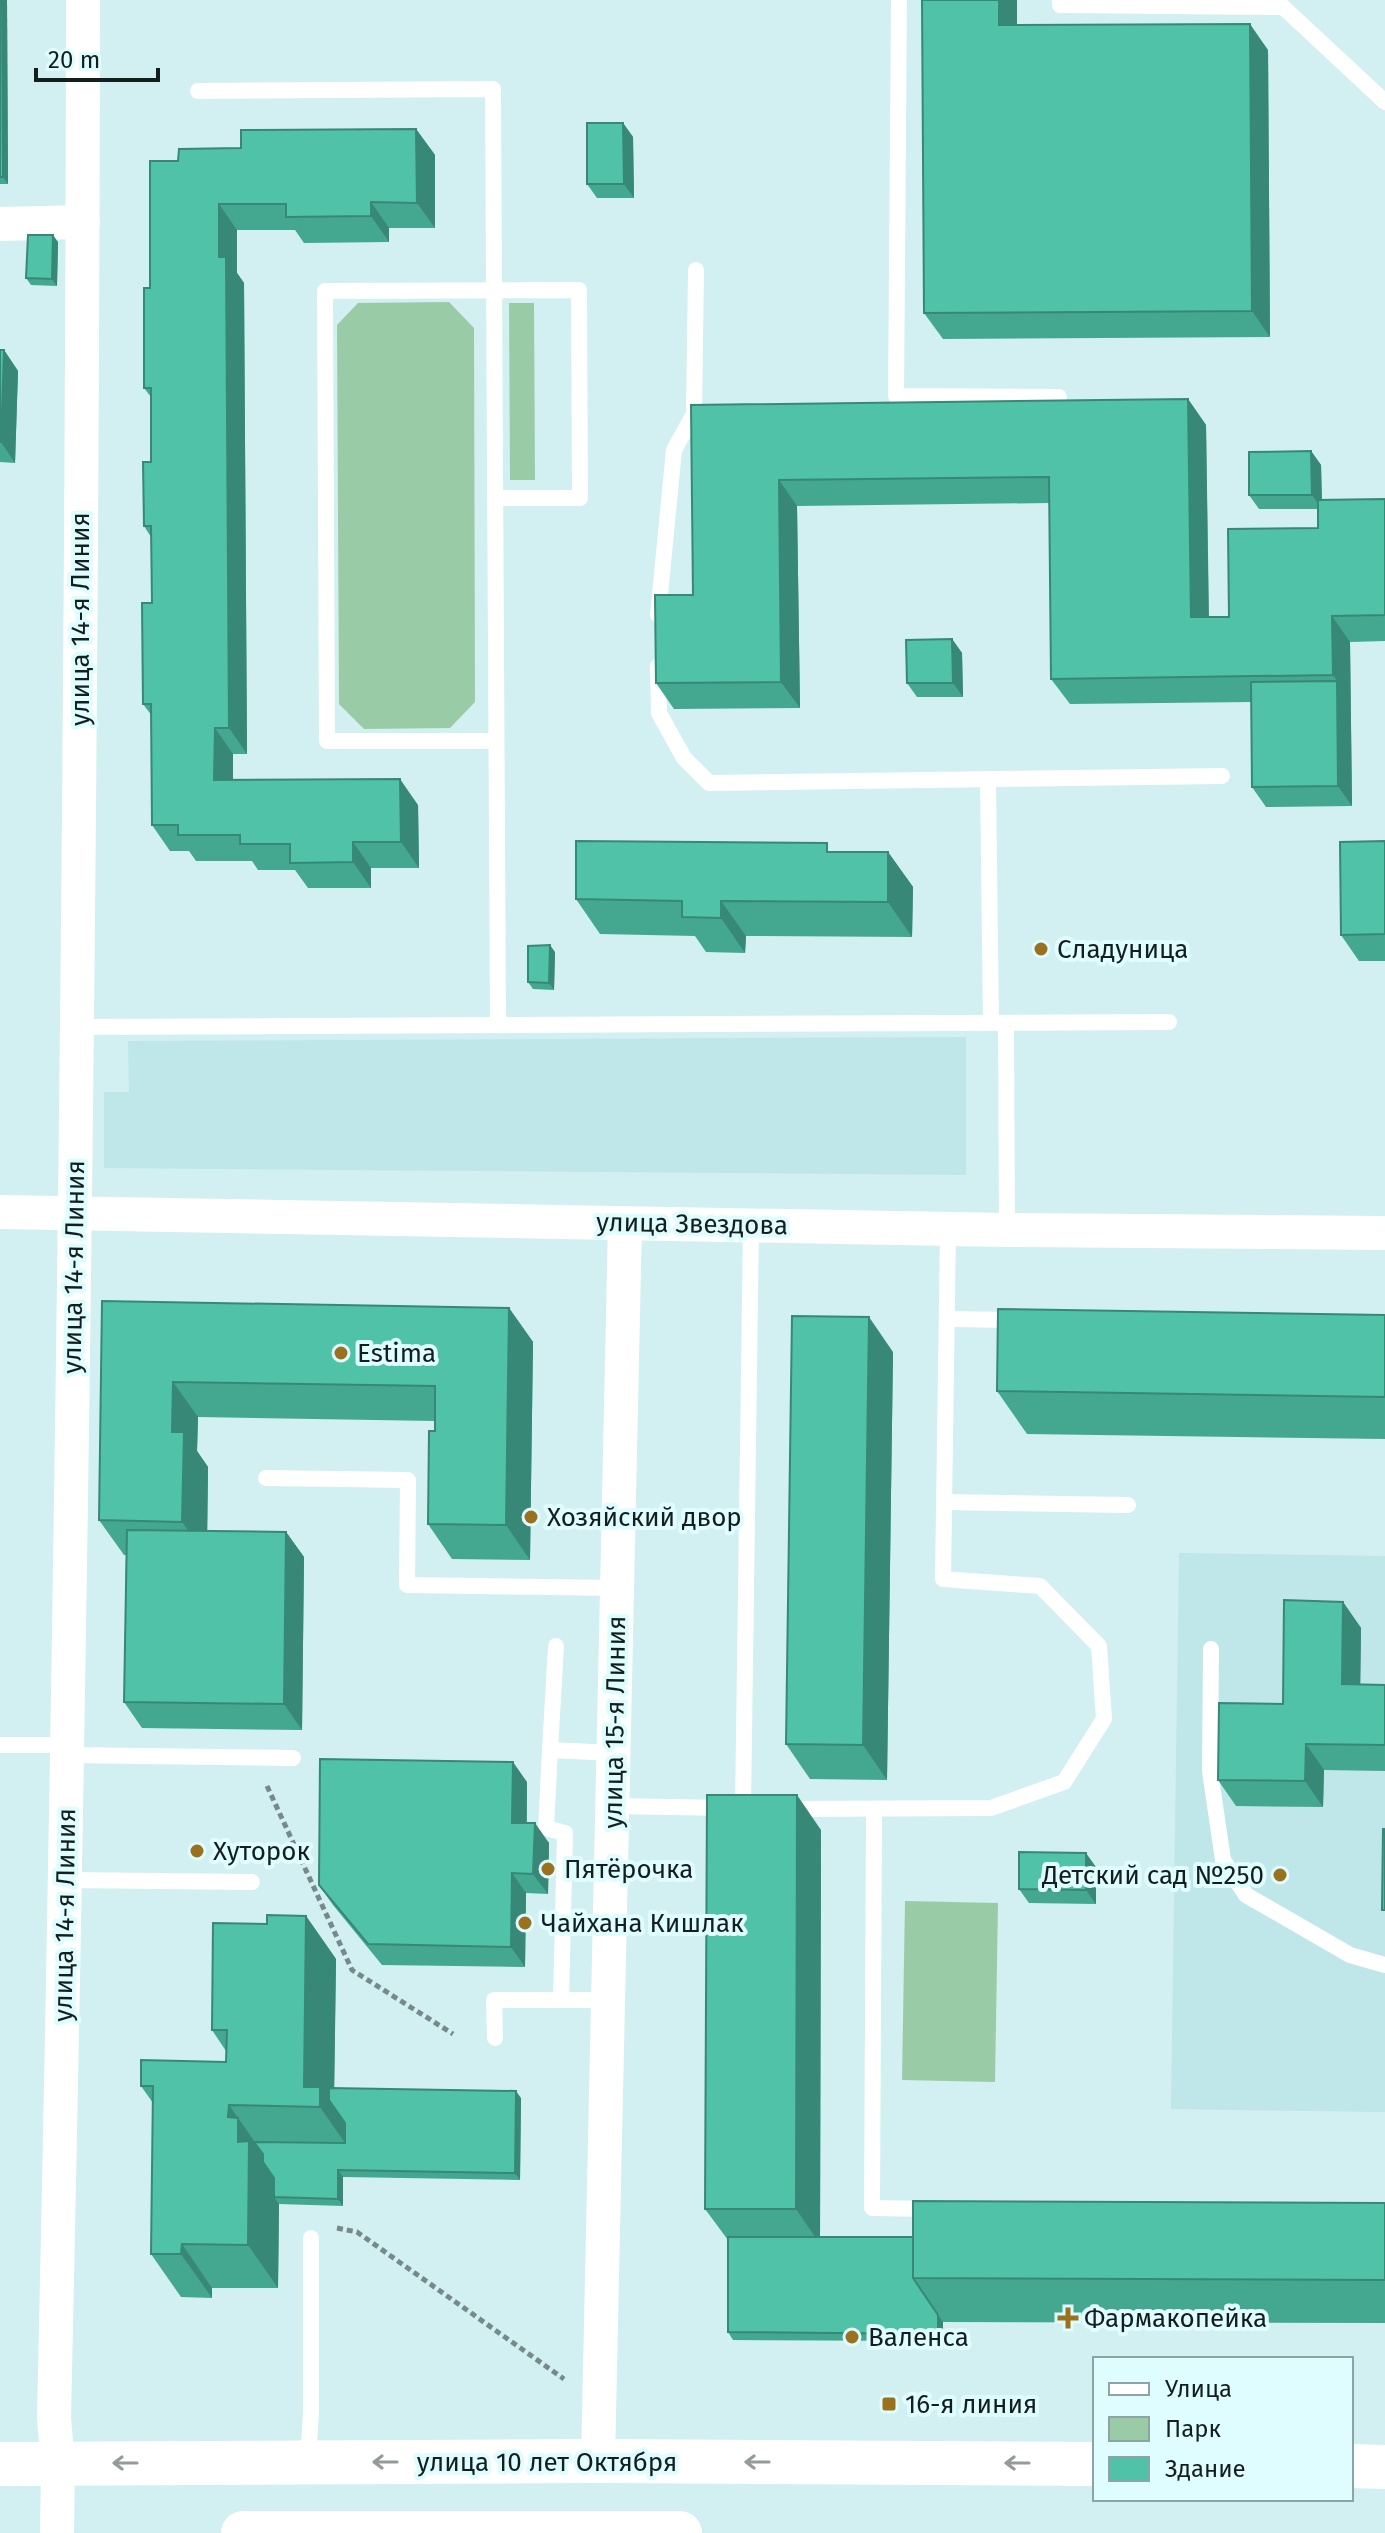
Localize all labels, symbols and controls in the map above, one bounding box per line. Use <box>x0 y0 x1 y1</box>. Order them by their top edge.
scale bar <box>36 32 158 82</box>
text: 20 m <box>48 46 100 74</box>
street label: улица 14-я Линия <box>65 512 96 726</box>
place label: Сладуница <box>1057 934 1188 965</box>
marker: Сладуница <box>1032 940 1050 958</box>
street label: улица 14-я Линия <box>57 1160 91 1374</box>
street label: улица Звездова <box>596 1207 788 1241</box>
place label: Estima <box>357 1338 436 1369</box>
marker: Estima <box>332 1344 350 1362</box>
place label: Хозяйский двор <box>547 1502 742 1533</box>
marker: Хозяйский двор <box>522 1508 540 1526</box>
street label: улица 15-я Линия <box>598 1615 632 1829</box>
street label: улица 14-я Линия <box>48 1808 82 2022</box>
place label: Хуторок <box>213 1836 310 1867</box>
marker: Хуторок <box>188 1842 206 1860</box>
place label: Пятёрочка <box>564 1854 693 1885</box>
marker: Пятёрочка <box>539 1860 557 1878</box>
place label: Детский сад №250 <box>1041 1860 1264 1891</box>
marker: Детский сад №250 <box>1271 1866 1289 1884</box>
place label: Чайхана Кишлак <box>541 1908 744 1939</box>
marker: Чайхана Кишлак <box>516 1914 534 1932</box>
place label: Фармакопейка <box>1084 2303 1267 2334</box>
marker: Фармакопейка <box>1059 2309 1077 2327</box>
place label: Валенса <box>868 2322 969 2353</box>
marker: Валенса <box>843 2328 861 2346</box>
legend <box>1093 2357 1353 2501</box>
text: Улица <box>1165 2375 1232 2403</box>
place label: 16-я линия <box>905 2389 1037 2420</box>
marker: 16-я линия <box>880 2395 898 2413</box>
text: Парк <box>1165 2415 1222 2443</box>
street label: улица 10 лет Октября <box>417 2447 677 2478</box>
one-way arrow <box>372 2454 399 2470</box>
one-way arrow <box>744 2454 771 2470</box>
one-way arrow <box>112 2455 139 2471</box>
one-way arrow <box>1004 2455 1031 2471</box>
text: Здание <box>1165 2455 1246 2483</box>

